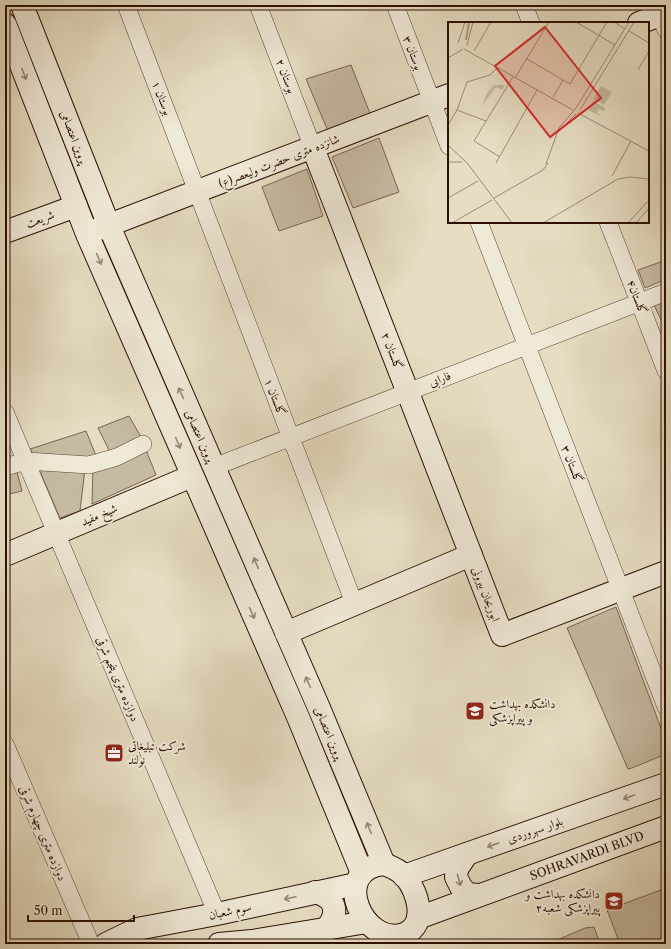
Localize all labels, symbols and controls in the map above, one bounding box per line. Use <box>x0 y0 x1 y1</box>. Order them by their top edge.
inset map <box>448 22 649 223</box>
street label: بوستان ۳ <box>399 33 427 73</box>
street label: بوستان ۲ <box>272 56 300 96</box>
one-way arrow <box>21 67 29 79</box>
street label: بوستان ۱ <box>148 78 176 118</box>
street label: پروین اعتصامی <box>56 108 92 168</box>
street label: شانزده متری حضرت ولیعصر(ع) <box>216 130 343 194</box>
street label: شریعت <box>23 206 57 232</box>
one-way arrow <box>95 253 103 265</box>
street label: گلستان۴ <box>624 277 651 316</box>
street label: گلستان ۲ <box>378 330 406 372</box>
street label: فارابی <box>427 367 454 391</box>
street label: گلستان ۱ <box>261 376 289 418</box>
one-way arrow <box>177 387 185 399</box>
street label: پروین اعتصامی <box>181 407 220 467</box>
one-way arrow <box>175 436 182 448</box>
street label: گلستان ۳ <box>558 443 586 485</box>
street label: شیخ مفید <box>78 500 121 533</box>
one-way arrow <box>251 558 259 570</box>
street label: ابوریحان بیرونی <box>468 564 504 624</box>
one-way arrow <box>249 607 256 619</box>
street label: دوازده متری پنجم شرقی <box>90 634 143 725</box>
one-way arrow <box>303 677 311 689</box>
place label: دانشکده بهداشت و پیراپزشکی <box>489 696 556 727</box>
school or university icon: دانشکده بهداشت و پیراپزشکی <box>464 700 486 722</box>
street label: پروین اعتصامی <box>311 704 348 764</box>
place label: شرکت تبلیغاتی نولند <box>128 738 186 768</box>
office icon: شرکت تبلیغاتی نولند <box>103 742 125 764</box>
street label: دوازده متری چهارم شرقی <box>13 783 70 884</box>
one-way arrow <box>623 794 636 801</box>
street label: بلوار سهروردی <box>505 813 565 847</box>
one-way arrow <box>365 823 372 835</box>
street label: SOHRAVARDI BLVD <box>528 828 646 883</box>
one-way arrow <box>488 841 500 849</box>
one-way arrow <box>455 873 463 886</box>
place label: دانشکده بهداشت و پیراپزشکى شعبه۲ <box>523 886 601 917</box>
school or university icon: دانشکده بهداشت و پیراپزشکى شعبه۲ <box>603 890 625 912</box>
one-way arrow <box>284 894 297 902</box>
scale bar <box>28 897 134 923</box>
street label: سوم شعبان <box>207 899 254 926</box>
text: 50 m <box>34 903 63 918</box>

